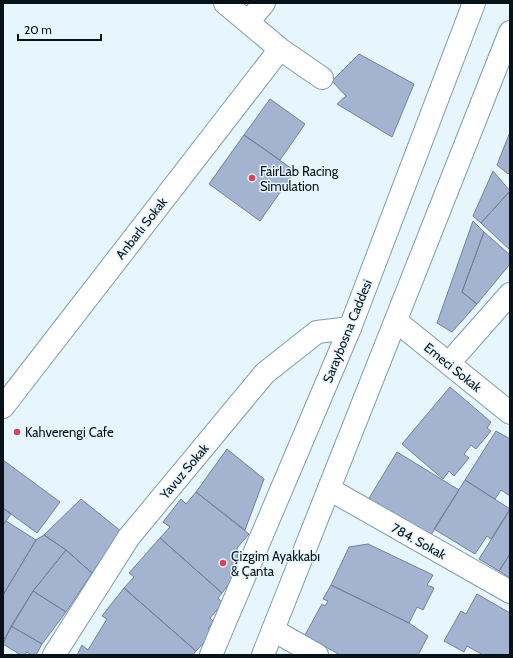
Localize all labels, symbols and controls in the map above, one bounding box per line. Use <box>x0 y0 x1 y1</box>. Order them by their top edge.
scale bar <box>18 16 101 42</box>
text: 20 m <box>24 22 52 37</box>
place label: FairLab Racing Simulation <box>260 163 339 194</box>
marker: FairLab Racing Simulation <box>247 173 257 183</box>
street label: Anbarlı Sokak <box>112 194 170 262</box>
street label: Saraybosna Caddesi <box>319 277 375 385</box>
street label: Emeci Sokak <box>421 339 485 395</box>
place label: Kahverengi Cafe <box>25 424 114 440</box>
marker: Kahverengi Cafe <box>12 427 22 437</box>
street label: Yavuz Sokak <box>156 440 212 503</box>
street label: 784. Sokak <box>389 519 449 563</box>
place label: Çizgim Ayakkabı & Çanta <box>231 548 320 579</box>
marker: Çizgim Ayakkabı & Çanta <box>218 558 228 568</box>

